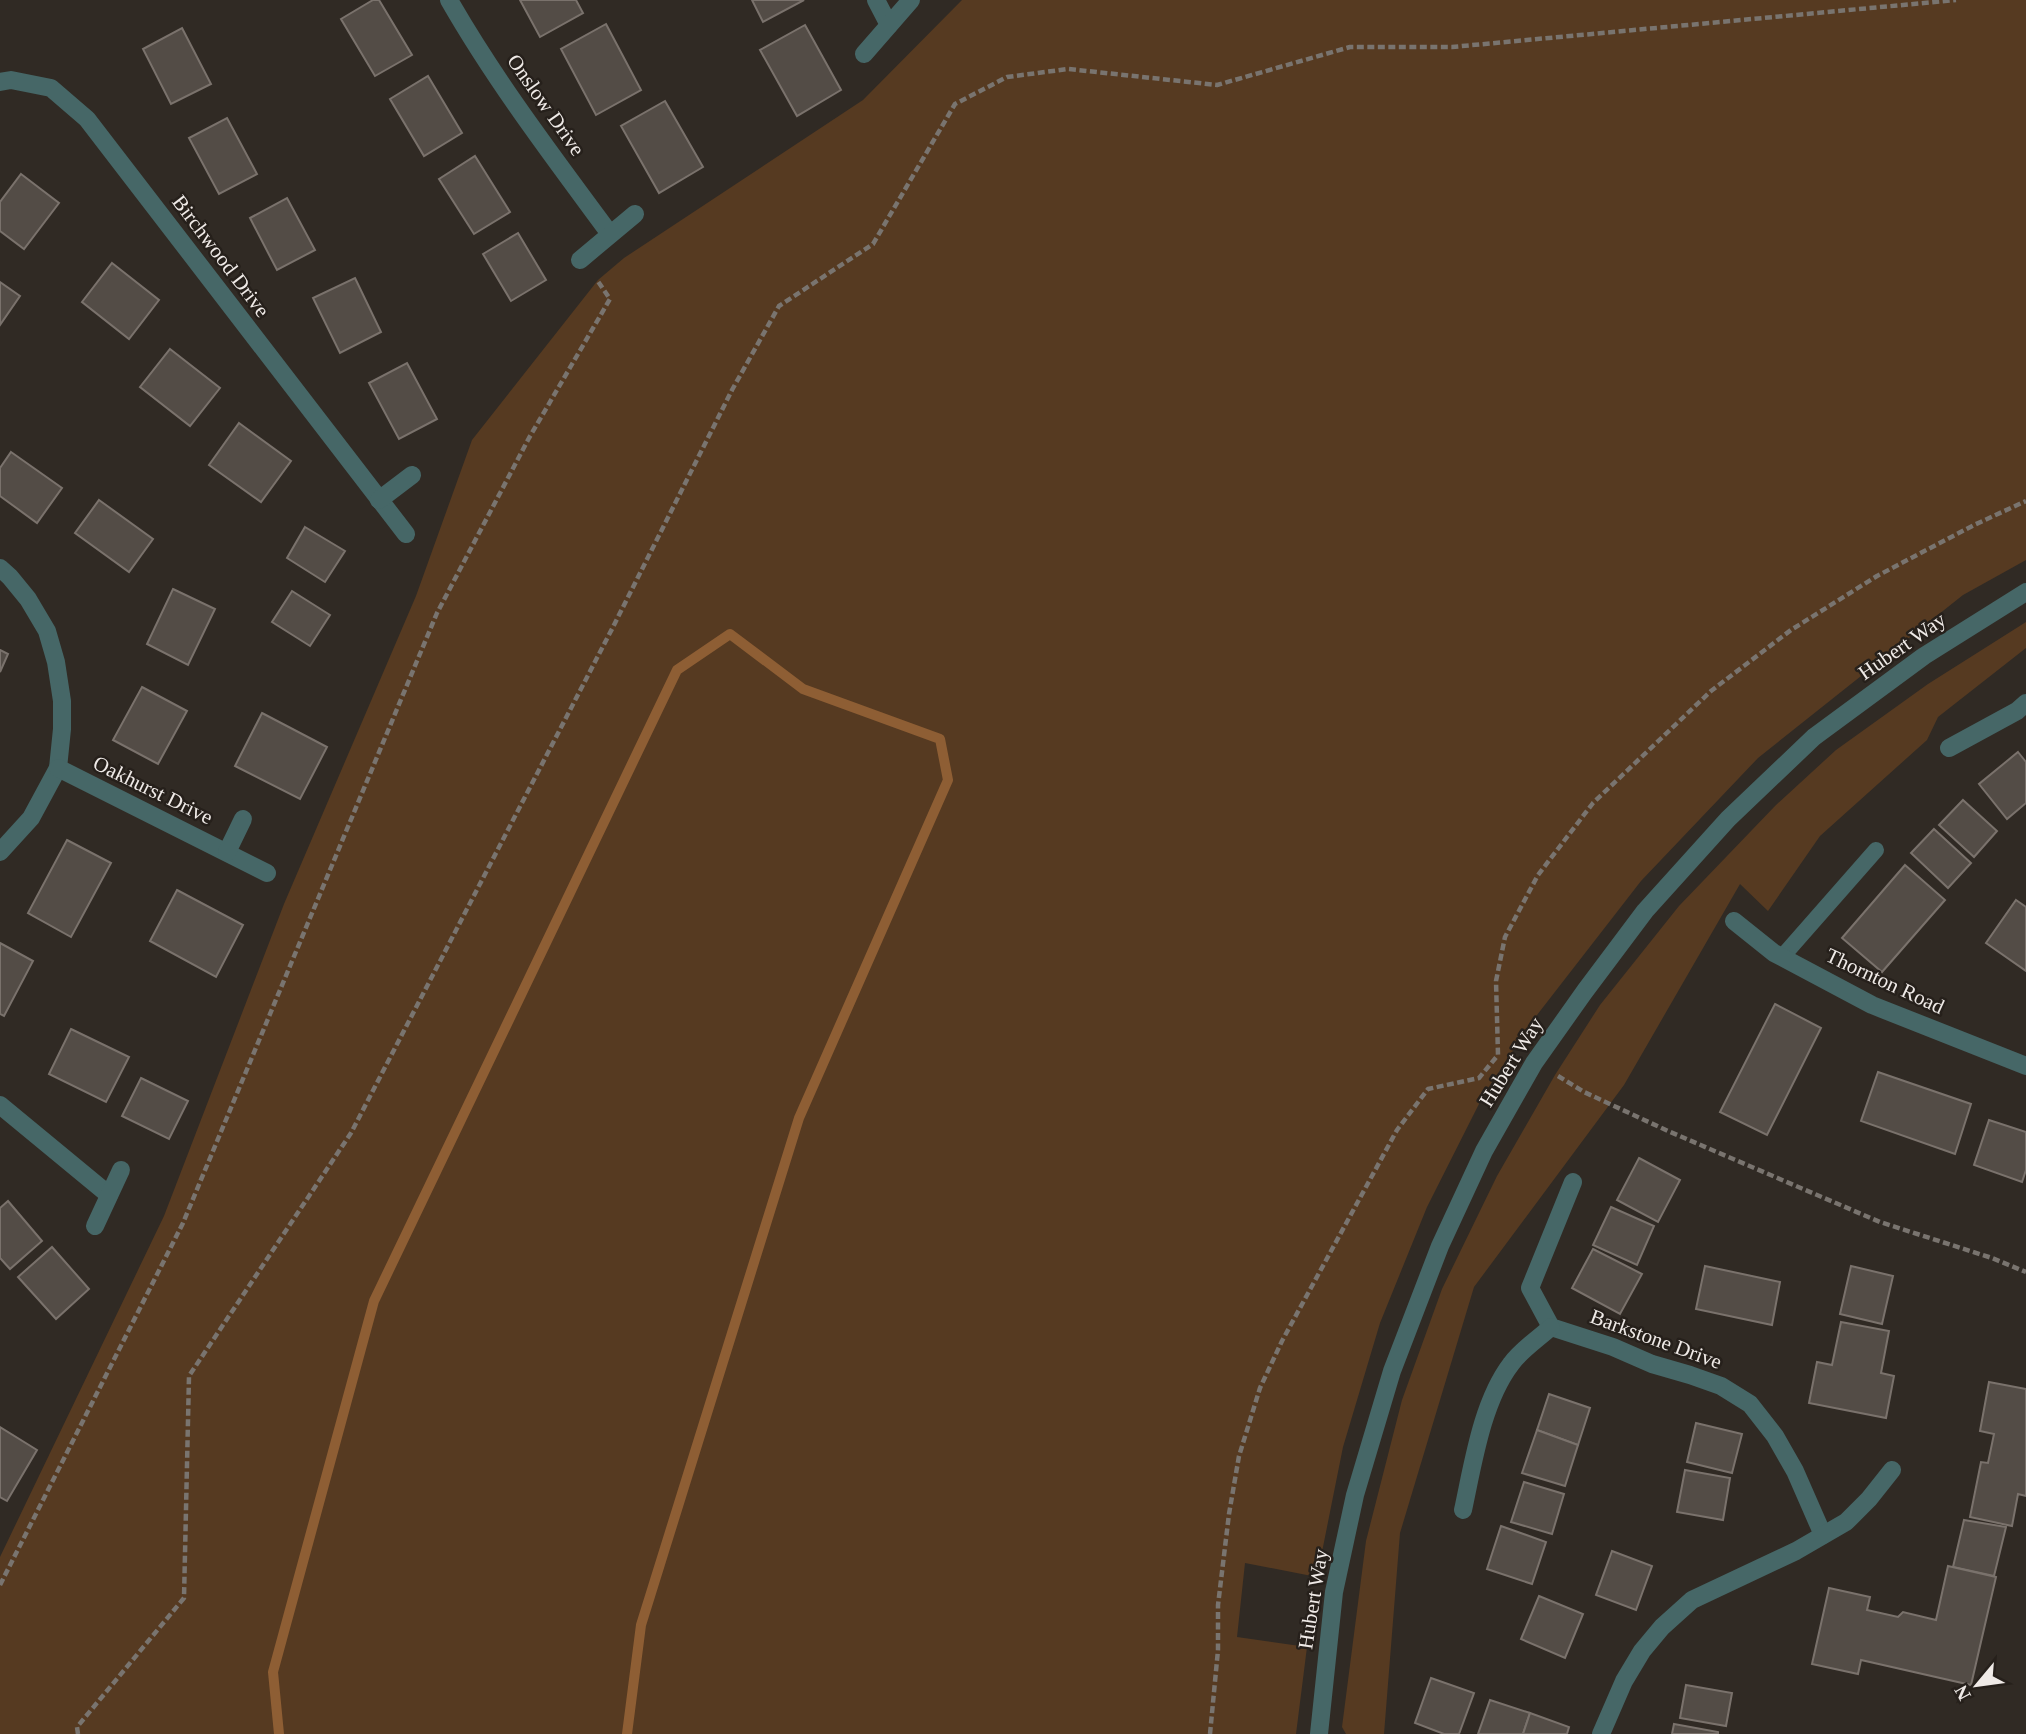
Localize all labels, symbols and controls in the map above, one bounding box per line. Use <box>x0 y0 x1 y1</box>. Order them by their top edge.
street label: Onslow Drive <box>502 50 590 160</box>
street label: Birchwood Drive <box>167 190 275 322</box>
street label: Hubert Way <box>1854 607 1951 685</box>
street label: Oakhurst Drive <box>89 751 217 829</box>
street label: Thornton Road <box>1822 943 1948 1019</box>
street label: Hubert Way <box>1474 1012 1548 1111</box>
street label: Barkstone Drive <box>1587 1304 1725 1374</box>
street label: Hubert Way <box>1293 1547 1333 1651</box>
north arrow <box>1942 1650 2012 1720</box>
text: N <box>1950 1682 1975 1704</box>

